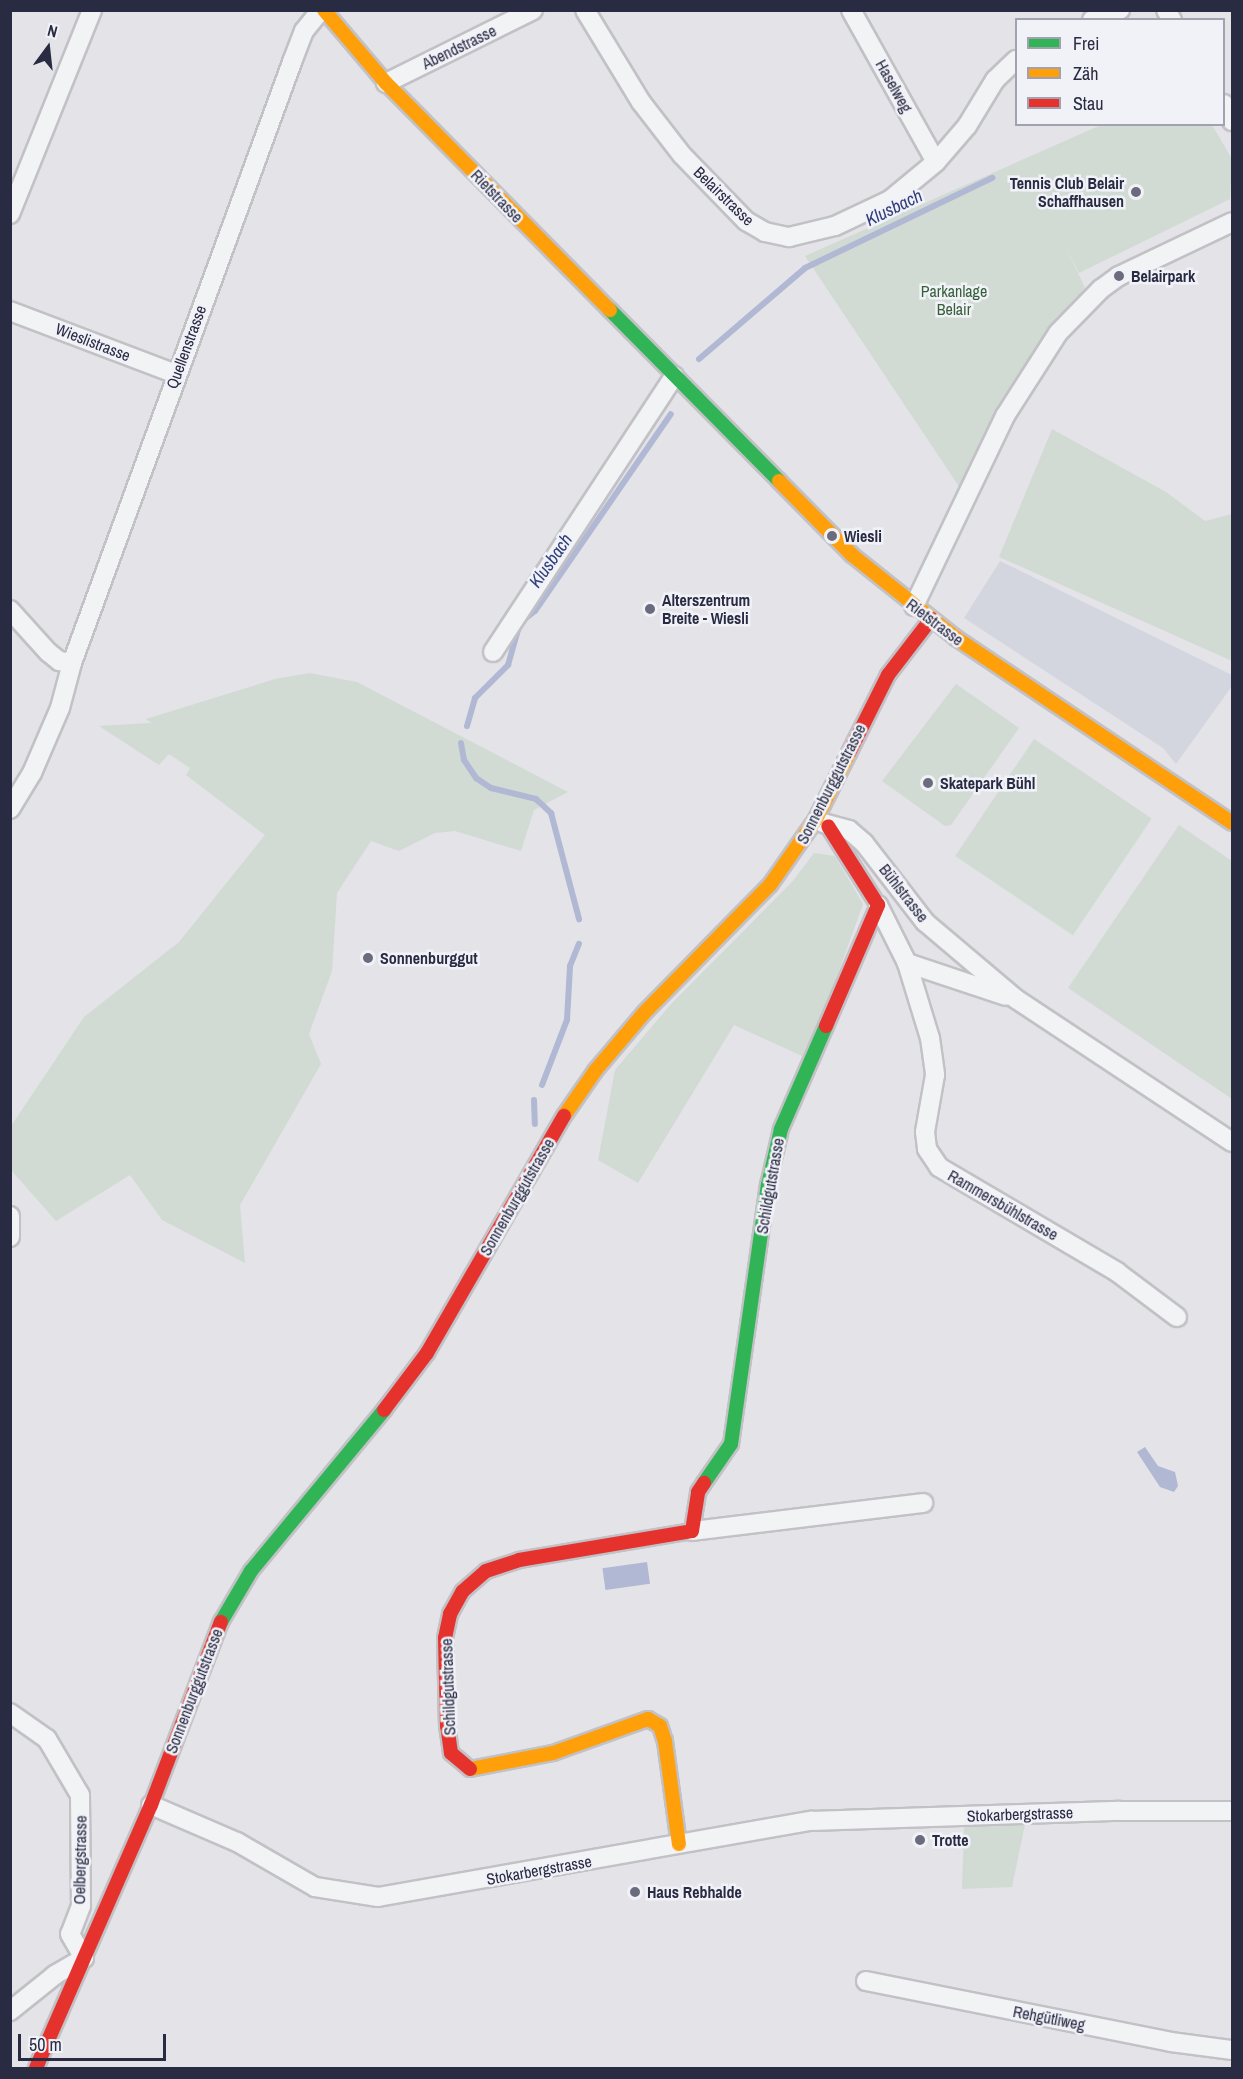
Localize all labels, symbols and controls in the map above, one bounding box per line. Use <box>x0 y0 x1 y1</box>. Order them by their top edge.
north arrow <box>18 18 78 78</box>
legend <box>1015 18 1225 126</box>
text: N <box>45 19 60 42</box>
street label: Abendstrasse <box>419 21 499 73</box>
text: Frei <box>1073 31 1099 56</box>
street label: Haselweg <box>872 56 916 116</box>
text: Zäh <box>1073 61 1098 86</box>
text: Stau <box>1073 91 1103 116</box>
street label: Belairstrasse <box>690 163 758 229</box>
street label: Rietstrasse <box>467 165 527 227</box>
place label: Tennis Club Belair Schaffhausen <box>1010 173 1124 211</box>
water label: Klusbach <box>862 185 926 231</box>
marker: Tennis Club Belair Schaffhausen <box>1129 185 1143 199</box>
place label: Belairpark <box>1131 266 1195 286</box>
marker: Belairpark <box>1112 269 1126 283</box>
park label: Parkanlage Belair <box>921 281 987 319</box>
street label: Quellenstrasse <box>162 303 210 391</box>
street label: Wieslistrasse <box>53 319 133 365</box>
place label: Wiesli <box>844 526 882 546</box>
marker: Wiesli <box>825 529 839 543</box>
water label: Klusbach <box>525 530 577 592</box>
place label: Alterszentrum Breite - Wiesli <box>662 590 750 628</box>
street label: Rietstrasse <box>903 594 967 650</box>
marker: Alterszentrum Breite - Wiesli <box>643 602 657 616</box>
street label: Sonnenburggutstrasse <box>792 721 870 847</box>
place label: Skatepark Bühl <box>940 773 1036 793</box>
marker: Skatepark Bühl <box>921 776 935 790</box>
street label: Bühlstrasse <box>875 860 933 926</box>
place label: Sonnenburggut <box>380 948 478 968</box>
marker: Sonnenburggut <box>361 951 375 965</box>
street label: Sonnenburggutstrasse <box>476 1135 558 1259</box>
street label: Schildgutstrasse <box>752 1137 788 1235</box>
street label: Rammersbühlstrasse <box>945 1166 1061 1244</box>
street label: Sonnenburggutstrasse <box>161 1626 227 1756</box>
street label: Schildgutstrasse <box>437 1638 459 1736</box>
street label: Stokarbergstrasse <box>966 1803 1074 1825</box>
street label: Oelbergstrasse <box>70 1815 90 1905</box>
place label: Trotte <box>932 1830 968 1850</box>
marker: Trotte <box>913 1833 927 1847</box>
street label: Stokarbergstrasse <box>485 1851 593 1889</box>
place label: Haus Rebhalde <box>647 1882 742 1902</box>
marker: Haus Rebhalde <box>628 1885 642 1899</box>
street label: Rehgütliweg <box>1011 2002 1087 2034</box>
scale bar <box>21 2022 170 2060</box>
text: 50 m <box>29 2032 62 2057</box>

